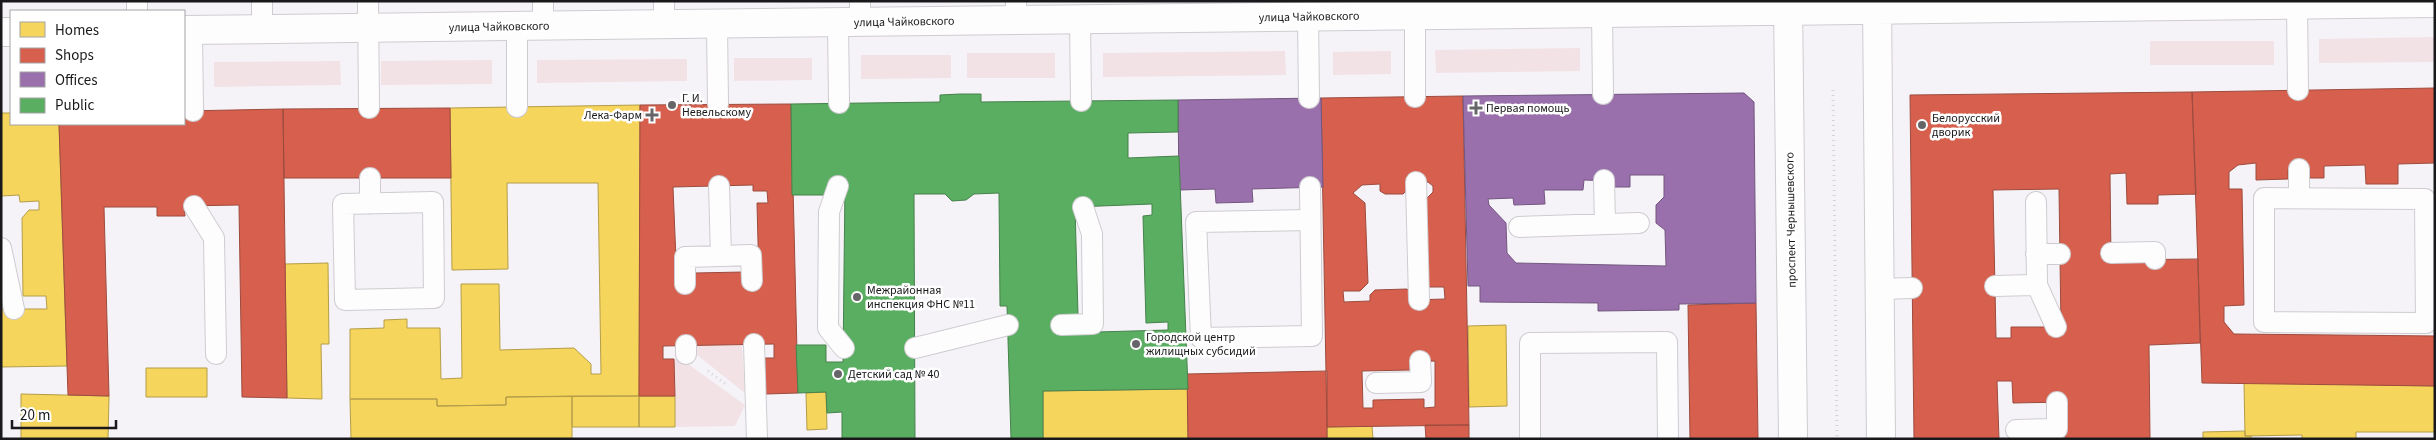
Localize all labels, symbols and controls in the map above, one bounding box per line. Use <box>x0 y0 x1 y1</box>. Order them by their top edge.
street label: улица Чайковского <box>1258 8 1360 26</box>
legend <box>10 10 185 125</box>
street label: улица Чайковского <box>853 13 955 31</box>
street label: улица Чайковского <box>448 18 550 36</box>
text: Homes <box>55 20 99 41</box>
text: Shops <box>55 45 94 66</box>
text: Offices <box>55 70 98 91</box>
place label: Г. И. Невельскому <box>682 90 751 121</box>
text: Public <box>55 95 94 116</box>
marker: Г. И. Невельскому <box>666 99 678 111</box>
place label: Первая помощь <box>1486 100 1569 117</box>
marker: Первая помощь <box>1470 102 1482 114</box>
place label: Лека-Фарм <box>584 107 642 124</box>
marker: Лека-Фарм <box>646 109 658 121</box>
place label: Белорусский дворик <box>1932 110 2000 141</box>
marker: Белорусский дворик <box>1916 119 1928 131</box>
street label: проспект Чернышевского <box>1781 152 1801 288</box>
place label: Межрайонная инспекция ФНС №11 <box>867 282 975 313</box>
marker: Межрайонная инспекция ФНС №11 <box>851 291 863 303</box>
place label: Городской центр жилищных субсидий <box>1146 329 1256 360</box>
marker: Городской центр жилищных субсидий <box>1130 338 1142 350</box>
place label: Детский сад № 40 <box>848 366 940 383</box>
marker: Детский сад № 40 <box>832 368 844 380</box>
scale bar <box>12 398 116 430</box>
text: 20 m <box>20 405 50 426</box>

